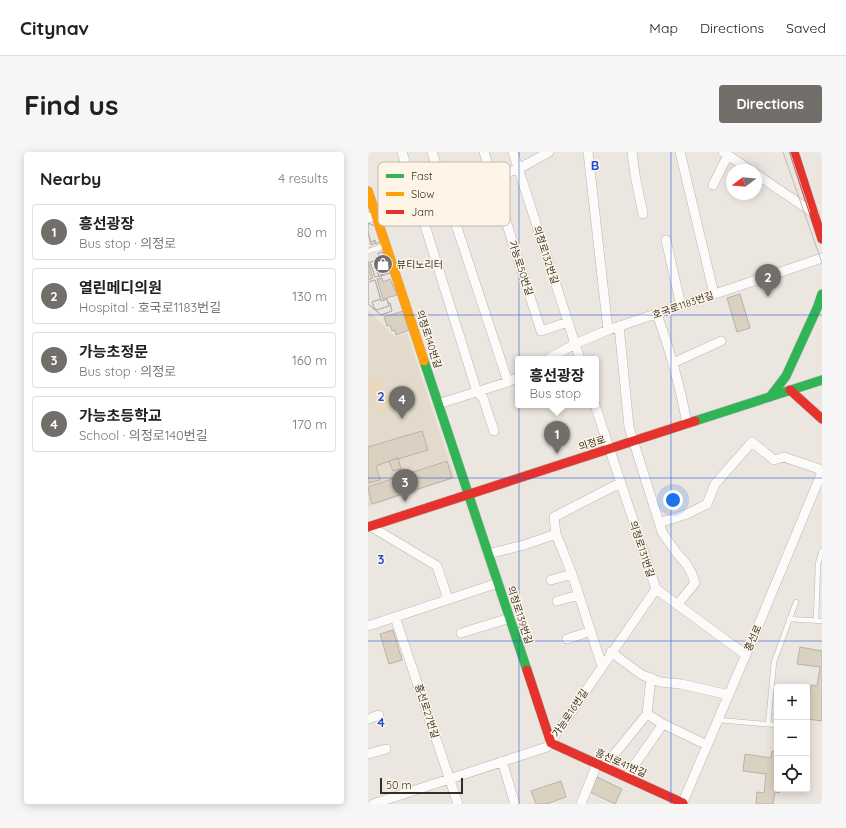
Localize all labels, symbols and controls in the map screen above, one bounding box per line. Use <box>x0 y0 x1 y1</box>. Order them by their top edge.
text: Citynav <box>20 16 89 40</box>
text: Map <box>649 19 678 37</box>
text: Directions <box>700 19 764 37</box>
text: Saved <box>786 19 826 37</box>
button: Directions <box>719 85 822 123</box>
text: Find us <box>24 87 118 122</box>
text: B <box>591 157 599 173</box>
legend <box>378 162 510 226</box>
north arrow <box>726 164 762 200</box>
text: Nearby <box>40 168 101 189</box>
text: Fast <box>411 169 433 183</box>
text: 4 results <box>278 170 328 186</box>
text: Slow <box>411 187 435 201</box>
text: Jam <box>411 205 434 219</box>
text: 흥선광장 <box>79 214 134 233</box>
text: 1 <box>51 224 57 240</box>
text: 80 m <box>297 224 327 240</box>
street label: 의정로132번길 <box>530 224 562 286</box>
text: Bus stop · 의정로 <box>79 235 176 251</box>
street label: 가능로50번길 <box>506 239 536 297</box>
shop icon: 뷰티노리터 <box>372 253 394 275</box>
place label: 뷰티노리터 <box>397 258 443 271</box>
pin: 2 <box>755 264 781 297</box>
text: 열린메디의원 <box>79 278 162 297</box>
text: 2 <box>50 288 58 304</box>
text: 130 m <box>292 288 327 304</box>
street label: 호국로1183번길 <box>651 288 715 322</box>
text: Hospital · 호국로1183번길 <box>79 299 221 315</box>
street label: 의정로140번길 <box>413 308 445 370</box>
text: 가능초정문 <box>79 342 148 361</box>
text: 3 <box>51 352 57 368</box>
text: 160 m <box>292 352 327 368</box>
popup <box>515 356 599 408</box>
text: Bus stop · 의정로 <box>79 363 176 379</box>
text: 흥선광장 <box>529 366 585 385</box>
text: Bus stop <box>529 385 581 401</box>
pin: 4 <box>389 386 415 419</box>
text: 2 <box>377 388 385 404</box>
text: 가능초등학교 <box>79 406 162 425</box>
text: 4 <box>50 416 58 432</box>
text: 170 m <box>292 416 327 432</box>
pin: 1 <box>544 421 570 454</box>
text: School · 의정로140번길 <box>79 427 208 443</box>
street label: 의정로 <box>577 433 607 453</box>
pin: 3 <box>392 469 418 502</box>
your location <box>663 490 683 510</box>
street label: 의정로131번길 <box>627 519 657 579</box>
text: 3 <box>378 551 385 567</box>
street label: 의정로139번길 <box>504 584 536 646</box>
street label: 흥선로 <box>741 623 765 653</box>
street label: 흥선로27번길 <box>412 682 442 740</box>
map controls <box>774 684 810 792</box>
button: + <box>774 684 810 720</box>
street label: 가능로16번길 <box>549 687 591 739</box>
text: 4 <box>377 714 385 730</box>
button: − <box>774 720 810 756</box>
street label: 흥선로41번길 <box>593 746 649 780</box>
button: locate <box>774 756 810 792</box>
scale bar <box>380 776 463 795</box>
text: 50 m <box>386 778 412 792</box>

